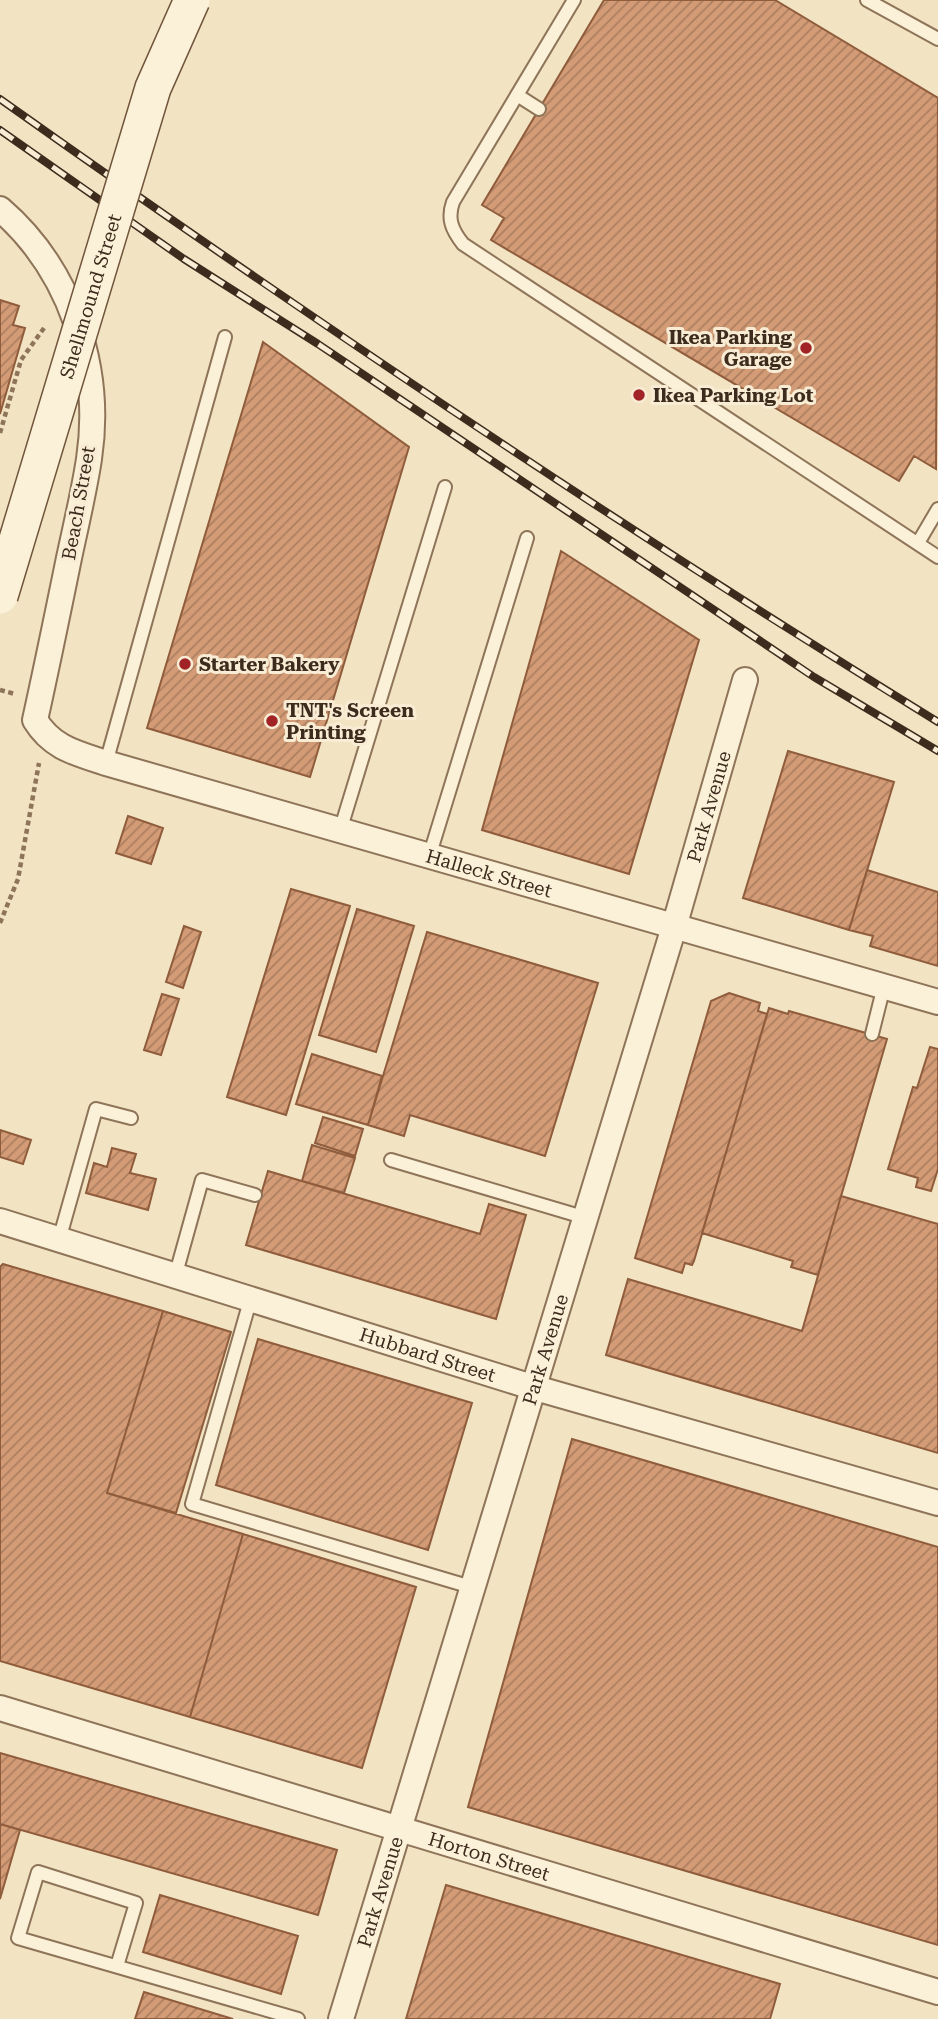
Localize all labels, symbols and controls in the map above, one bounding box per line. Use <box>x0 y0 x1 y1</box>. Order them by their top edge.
street label: Shellmound Street <box>55 211 126 382</box>
place label: Ikea Parking Garage <box>669 326 792 371</box>
marker: Ikea Parking Garage <box>798 340 814 356</box>
place label: Ikea Parking Lot <box>653 384 814 407</box>
marker: Ikea Parking Lot <box>631 387 647 403</box>
street label: Beach Street <box>57 444 100 562</box>
place label: Starter Bakery <box>199 653 340 676</box>
marker: Starter Bakery <box>177 656 193 672</box>
place label: TNT's Screen Printing <box>286 699 414 744</box>
marker: TNT's Screen Printing <box>264 713 280 729</box>
street label: Park Avenue <box>682 748 736 865</box>
street label: Halleck Street <box>423 844 555 903</box>
street label: Park Avenue <box>518 1291 573 1408</box>
street label: Hubbard Street <box>357 1323 498 1387</box>
street label: Horton Street <box>425 1827 552 1886</box>
street label: Park Avenue <box>353 1834 408 1950</box>

